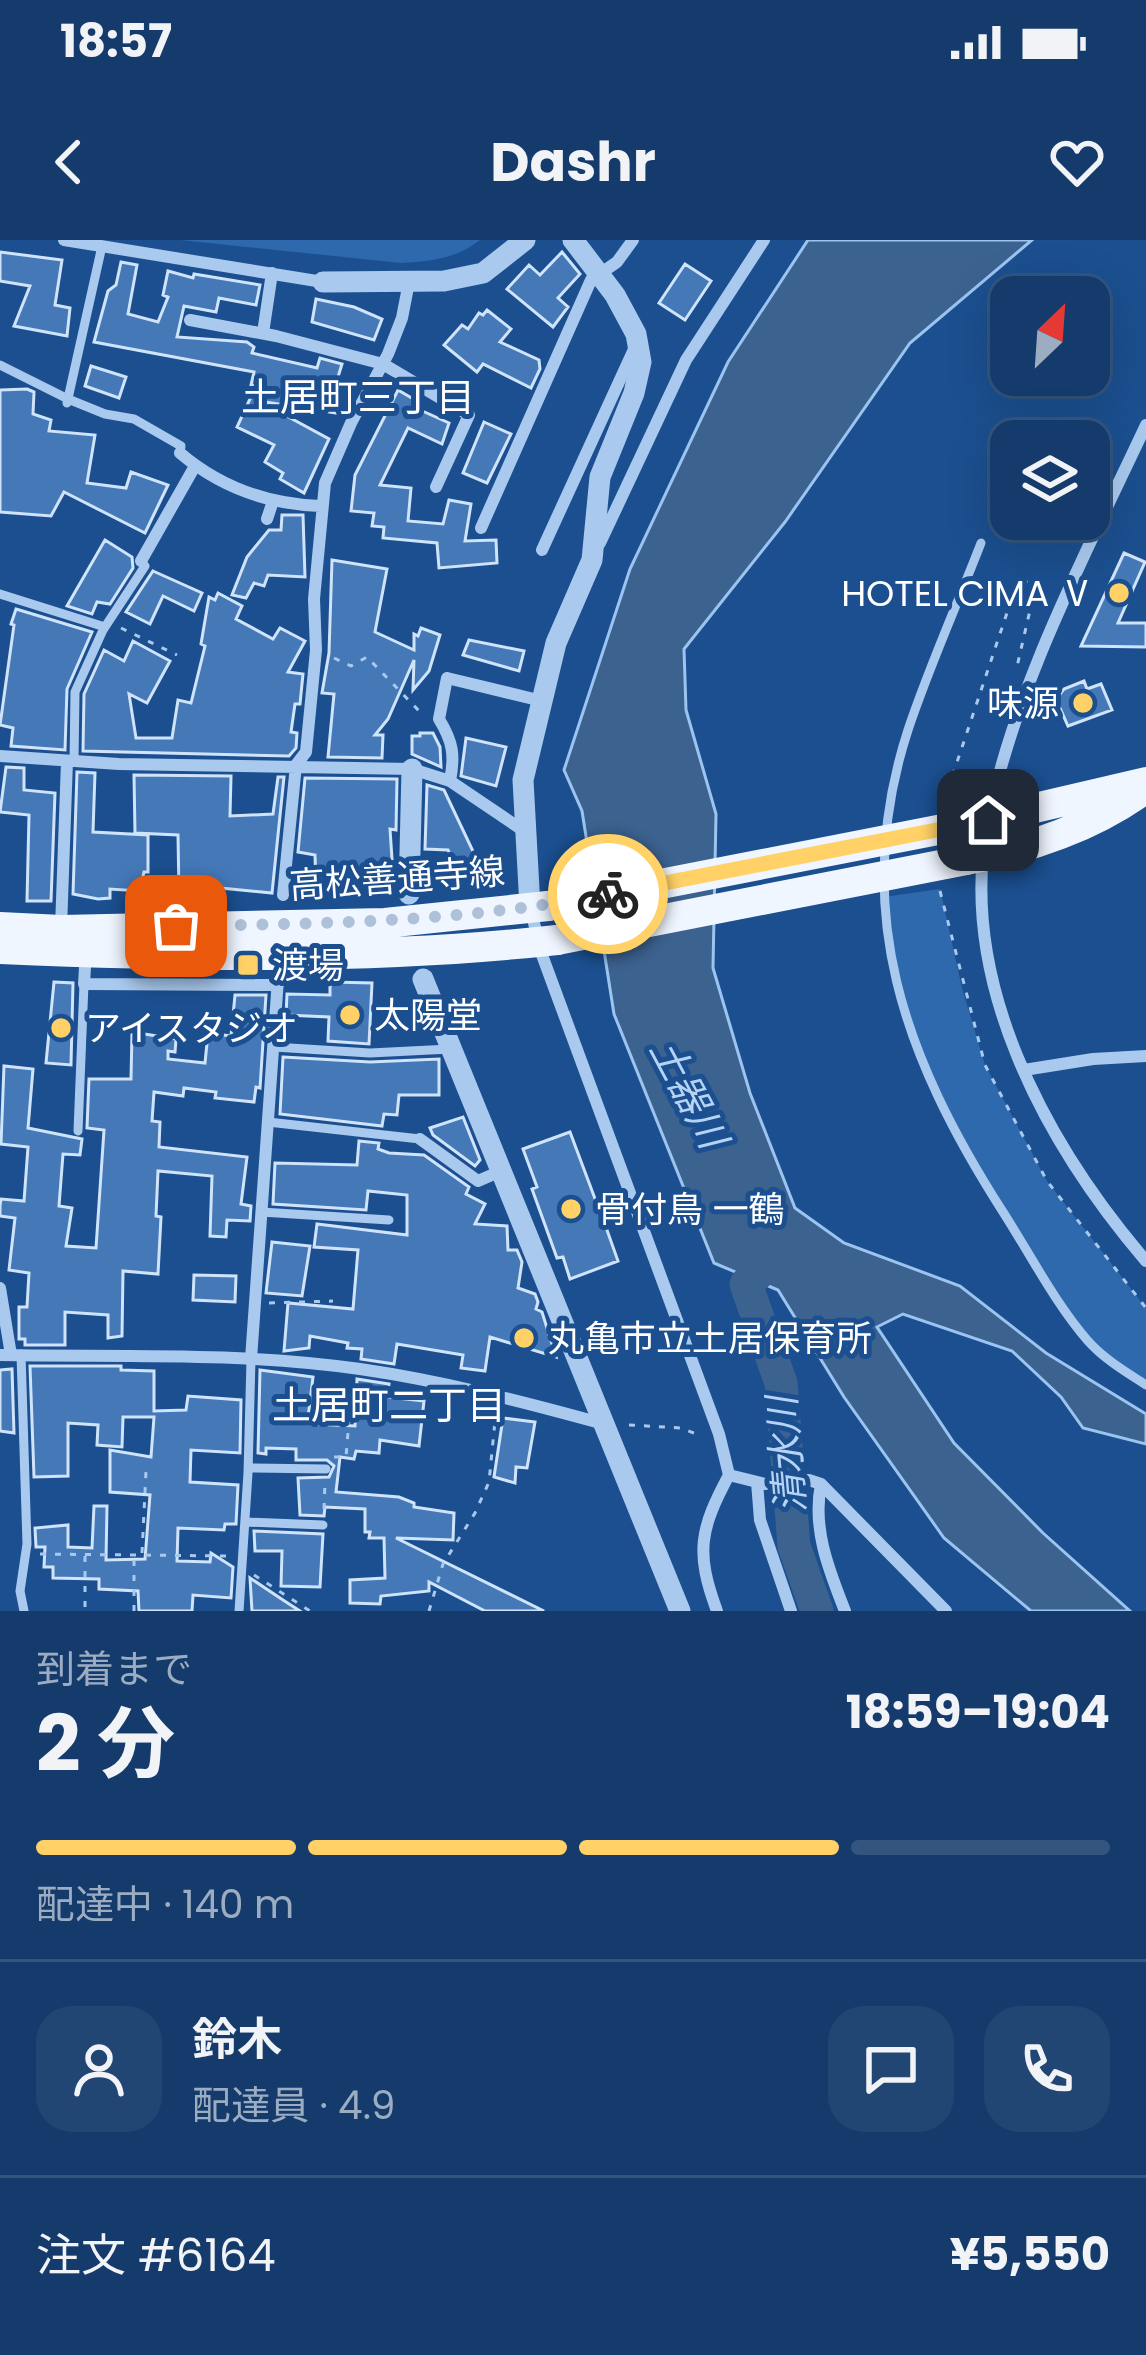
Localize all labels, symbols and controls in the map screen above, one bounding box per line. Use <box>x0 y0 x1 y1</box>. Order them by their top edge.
text: 18:57 <box>60 10 172 73</box>
text: Dashr <box>490 124 656 200</box>
icon: back <box>36 129 102 195</box>
icon: heart <box>1044 129 1110 195</box>
north arrow <box>990 276 1110 396</box>
map controls <box>990 276 1110 540</box>
district label: 土居町三丁目 <box>241 370 475 425</box>
button: layers <box>990 420 1110 540</box>
place label: HOTEL CIMA Ⅴ <box>841 568 1095 619</box>
marker: HOTEL CIMA Ⅴ <box>1106 580 1132 606</box>
place label: 味源 <box>987 678 1059 729</box>
marker: 味源 <box>1070 690 1096 716</box>
pin <box>937 769 1039 871</box>
icon: home <box>955 787 1021 853</box>
courier <box>548 834 668 954</box>
street label: 高松善通寺線 <box>288 846 507 911</box>
icon: bike <box>575 861 641 927</box>
pin <box>125 875 227 977</box>
icon: bag <box>143 893 209 959</box>
place label: 渡場 <box>272 940 344 991</box>
marker: 渡場 <box>235 952 261 978</box>
place label: 太陽堂 <box>374 990 482 1041</box>
marker: 太陽堂 <box>337 1002 363 1028</box>
place label: アイスタジオ <box>85 1003 298 1054</box>
marker: アイスタジオ <box>48 1015 74 1041</box>
water label: 土器川 <box>637 1029 742 1161</box>
place label: 骨付鳥 一鶴 <box>595 1184 785 1235</box>
marker: 骨付鳥 一鶴 <box>558 1196 584 1222</box>
place label: 丸亀市立土居保育所 <box>548 1313 872 1364</box>
marker: 丸亀市立土居保育所 <box>511 1325 537 1351</box>
district label: 土居町二丁目 <box>272 1378 506 1433</box>
water label: 清水川 <box>754 1390 819 1516</box>
text: 到着まで <box>36 1642 192 1697</box>
text: 18:59–19:04 <box>846 1681 1110 1744</box>
text: 2 分 <box>36 1689 175 1798</box>
text: 配達中 · 140 m <box>36 1877 294 1932</box>
button: person <box>36 2006 162 2132</box>
button: chat <box>828 2006 954 2132</box>
button: phone <box>984 2006 1110 2132</box>
text: 鈴木 <box>192 2008 282 2071</box>
text: 配達員 · 4.9 <box>192 2078 395 2133</box>
text: ¥5,550 <box>950 2223 1110 2286</box>
text: 注文 #6164 <box>36 2224 276 2287</box>

